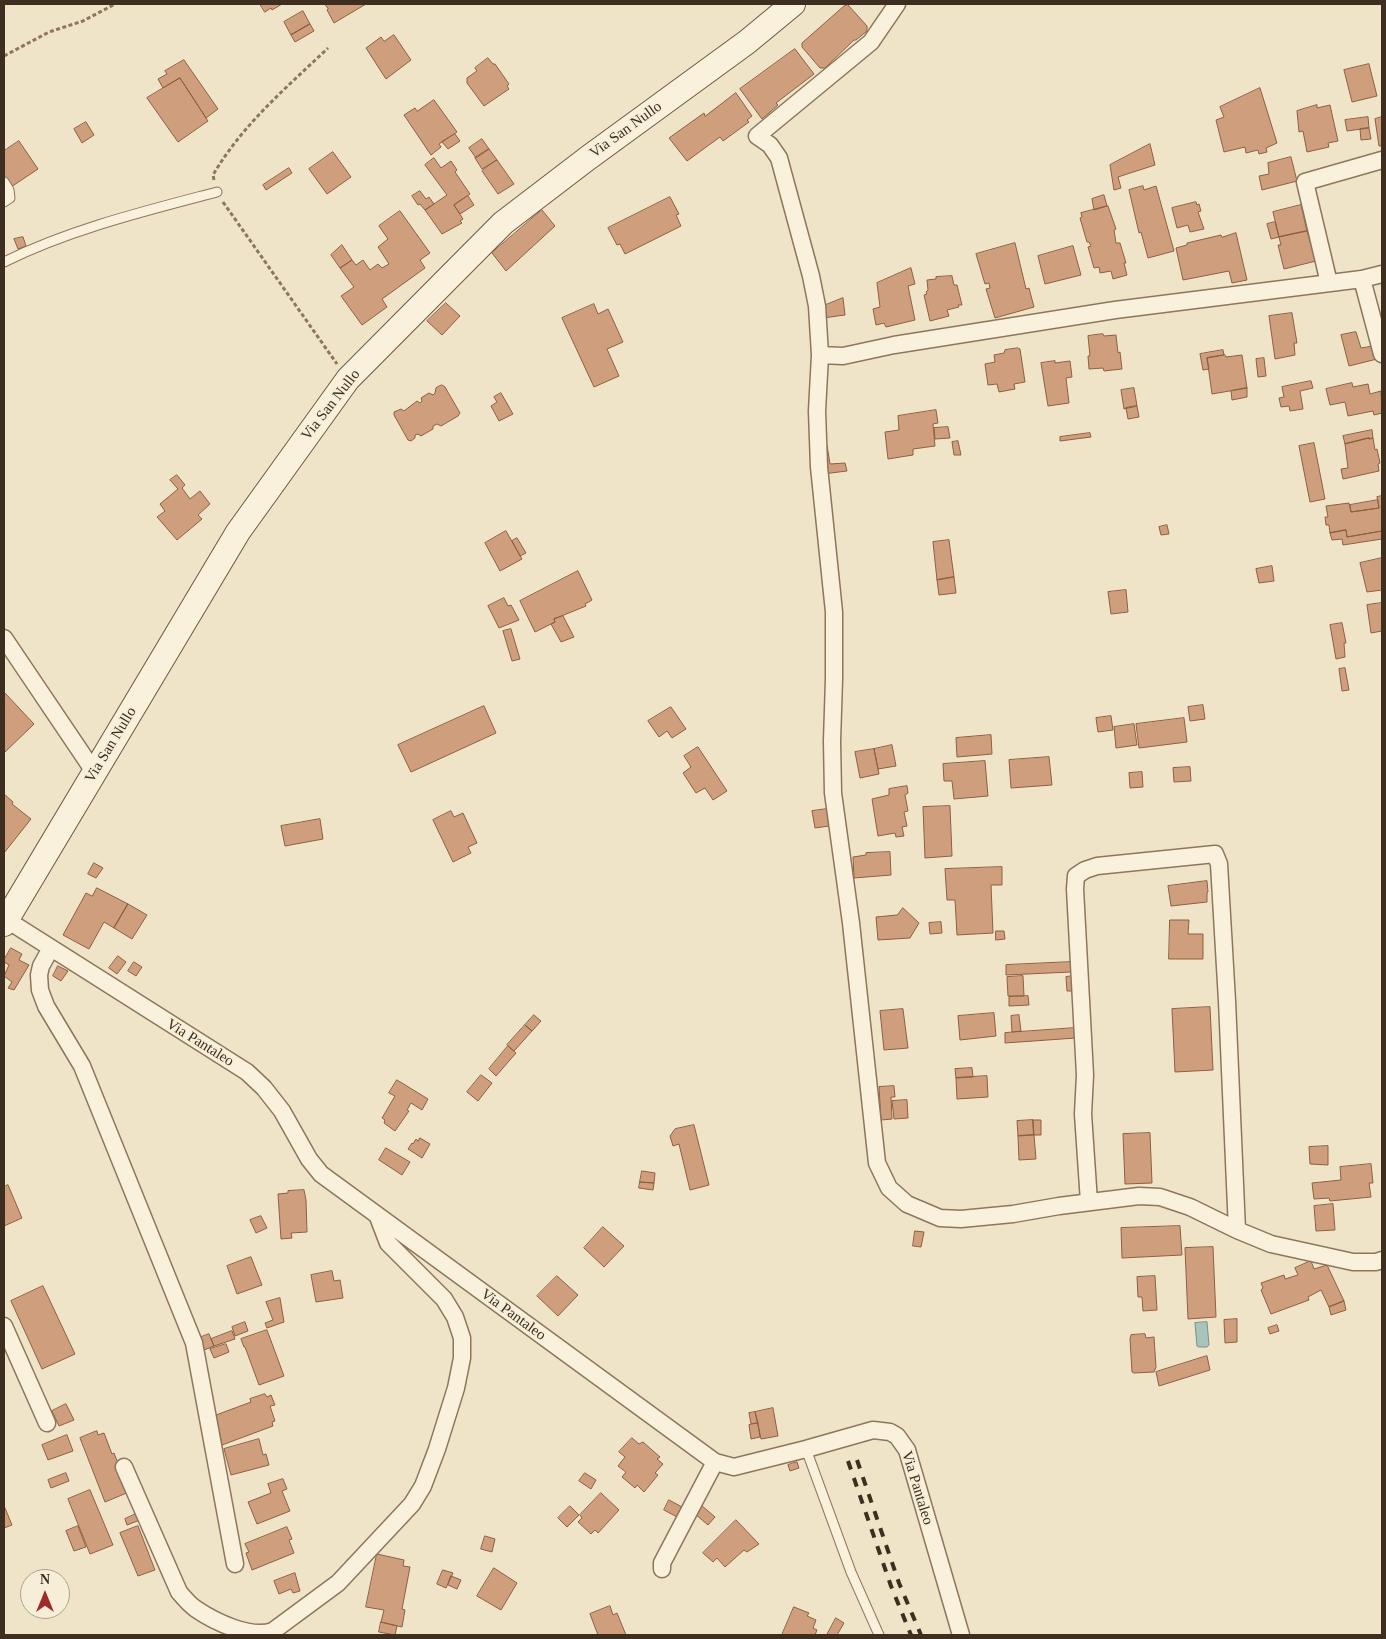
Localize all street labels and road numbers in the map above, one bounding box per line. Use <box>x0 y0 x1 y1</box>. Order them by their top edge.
street label: Via San Nullo <box>586 98 666 162</box>
street label: Via San Nullo <box>298 366 364 444</box>
street label: Via San Nullo <box>81 704 141 786</box>
street label: Via Pantaleo <box>163 1015 237 1071</box>
street label: Via Pantaleo <box>477 1285 549 1345</box>
street label: Via Pantaleo <box>897 1449 937 1527</box>

